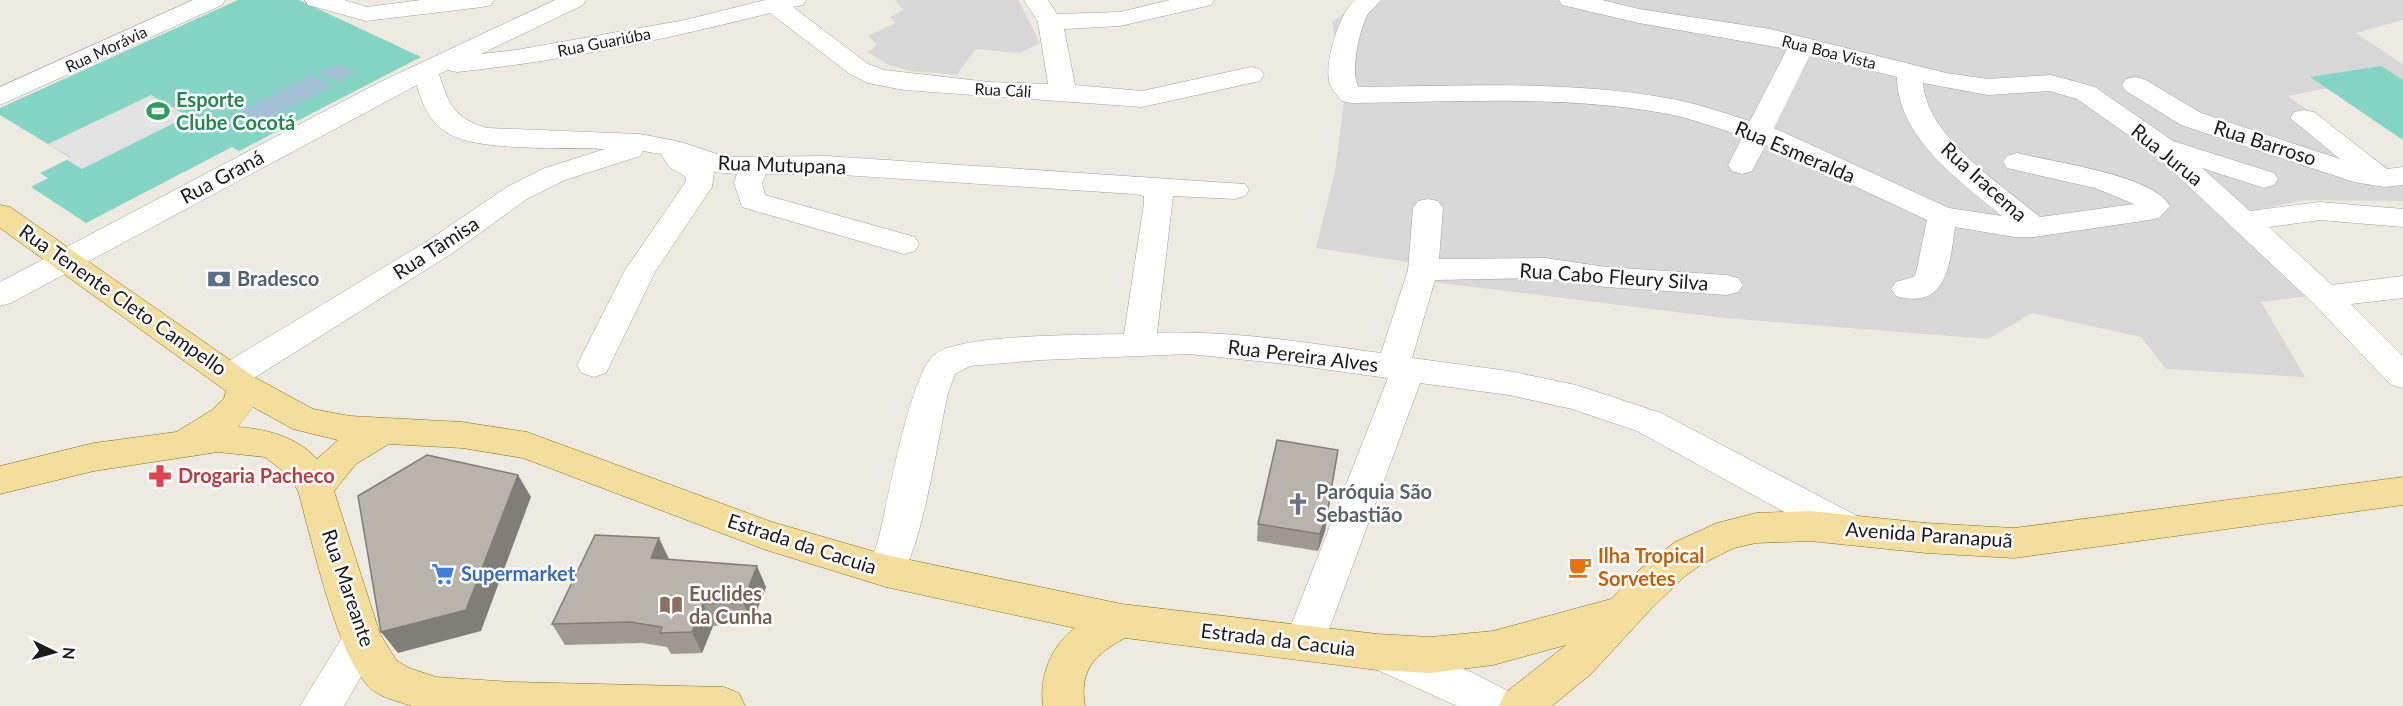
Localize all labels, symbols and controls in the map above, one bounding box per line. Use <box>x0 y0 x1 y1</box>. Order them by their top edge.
street label: Rua Morávia <box>62 21 150 76</box>
street label: Rua Guariúba <box>556 23 652 60</box>
street label: Rua Boa Vista <box>1780 31 1878 72</box>
street label: Rua Cáli <box>974 79 1032 100</box>
place label: Esporte Clube Cocotá <box>176 87 295 134</box>
sports icon: Esporte Clube Cocotá <box>145 98 171 124</box>
street label: Rua Barroso <box>2211 114 2320 170</box>
street label: Rua Esmeralda <box>1732 115 1859 187</box>
street label: Rua Jurua <box>2127 118 2208 190</box>
street label: Rua Iracema <box>1937 136 2033 226</box>
street label: Rua Graná <box>176 144 267 208</box>
street label: Rua Mutupana <box>717 150 847 178</box>
street label: Rua Tâmisa <box>388 211 483 284</box>
street label: Rua Tenente Cleto Campello <box>15 218 232 380</box>
street label: Rua Cabo Fleury Silva <box>1519 257 1709 295</box>
bank icon: Bradesco <box>206 266 232 292</box>
place label: Bradesco <box>237 266 319 290</box>
street label: Rua Pereira Alves <box>1226 334 1380 376</box>
pharmacy icon: Drogaria Pacheco <box>147 463 173 489</box>
place label: Drogaria Pacheco <box>178 463 335 487</box>
place label: Paróquia São Sebastião <box>1316 479 1432 526</box>
church icon: Paróquia São Sebastião <box>1285 491 1311 517</box>
street label: Estrada da Cacuia <box>725 508 880 578</box>
street label: Avenida Paranapuã <box>1845 516 2014 552</box>
street label: Rua Mareante <box>318 526 380 650</box>
place label: Ilha Tropical Sorvetes <box>1598 543 1704 590</box>
cafe icon: Ilha Tropical Sorvetes <box>1567 554 1593 580</box>
supermarket icon: Supermarket <box>430 561 456 587</box>
place label: Supermarket <box>461 561 576 585</box>
place label: Euclides da Cunha <box>689 581 772 628</box>
library icon: Euclides da Cunha <box>658 592 684 618</box>
street label: Estrada da Cacuia <box>1199 618 1357 660</box>
north arrow <box>24 622 84 682</box>
text: N <box>59 646 79 660</box>

